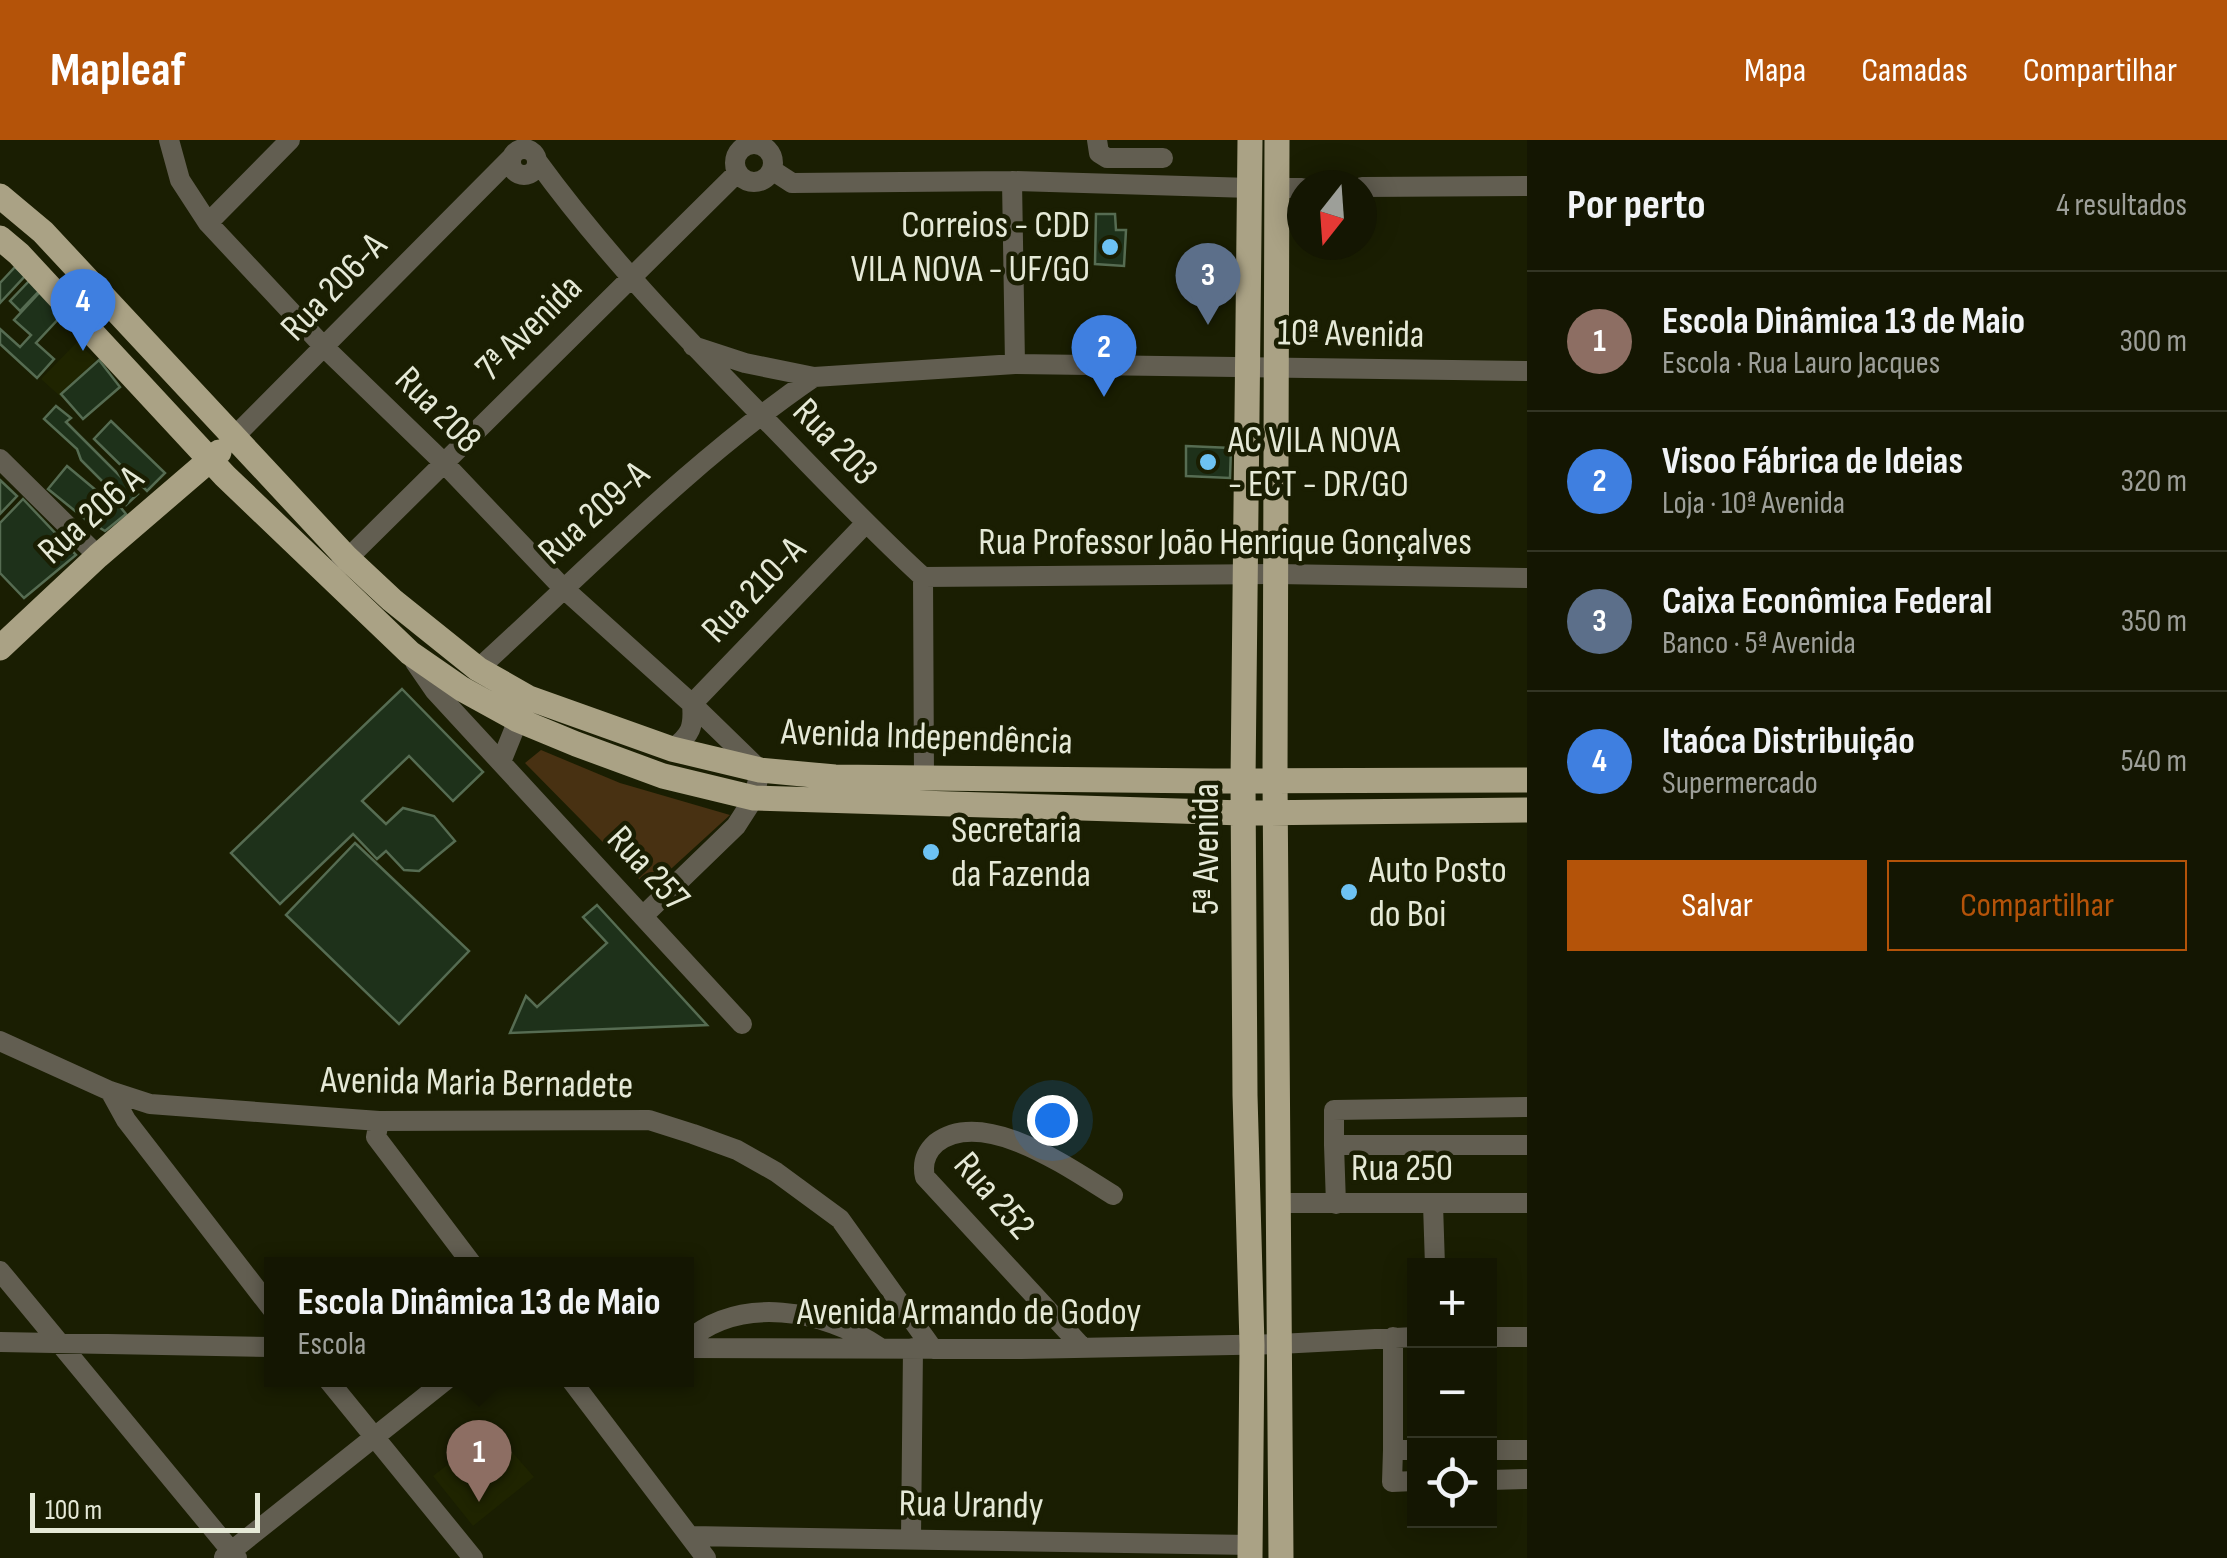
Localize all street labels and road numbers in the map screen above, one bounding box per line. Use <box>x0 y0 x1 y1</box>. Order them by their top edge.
street label: Rua 206-A <box>272 223 397 350</box>
street label: 7ª Avenida <box>466 265 592 391</box>
street label: 10ª Avenida <box>1277 310 1425 358</box>
street label: Rua 208 <box>386 358 490 462</box>
street label: Rua 203 <box>783 389 887 495</box>
street label: Rua 209-A <box>530 451 659 574</box>
street label: Rua 206 A <box>29 456 153 574</box>
street label: Rua Professor João Henrique Gonçalves <box>978 520 1472 565</box>
street label: Rua 210-A <box>693 527 816 652</box>
street label: Avenida Independência <box>779 709 1074 765</box>
street label: 5ª Avenida <box>1184 783 1229 915</box>
street label: Rua 257 <box>597 817 699 921</box>
street label: Avenida Maria Bernadete <box>319 1058 634 1108</box>
street label: Rua 252 <box>944 1143 1044 1249</box>
street label: Rua 250 <box>1351 1146 1453 1191</box>
street label: Avenida Armando de Godoy <box>796 1290 1141 1335</box>
street label: Rua Urandy <box>898 1481 1044 1529</box>

